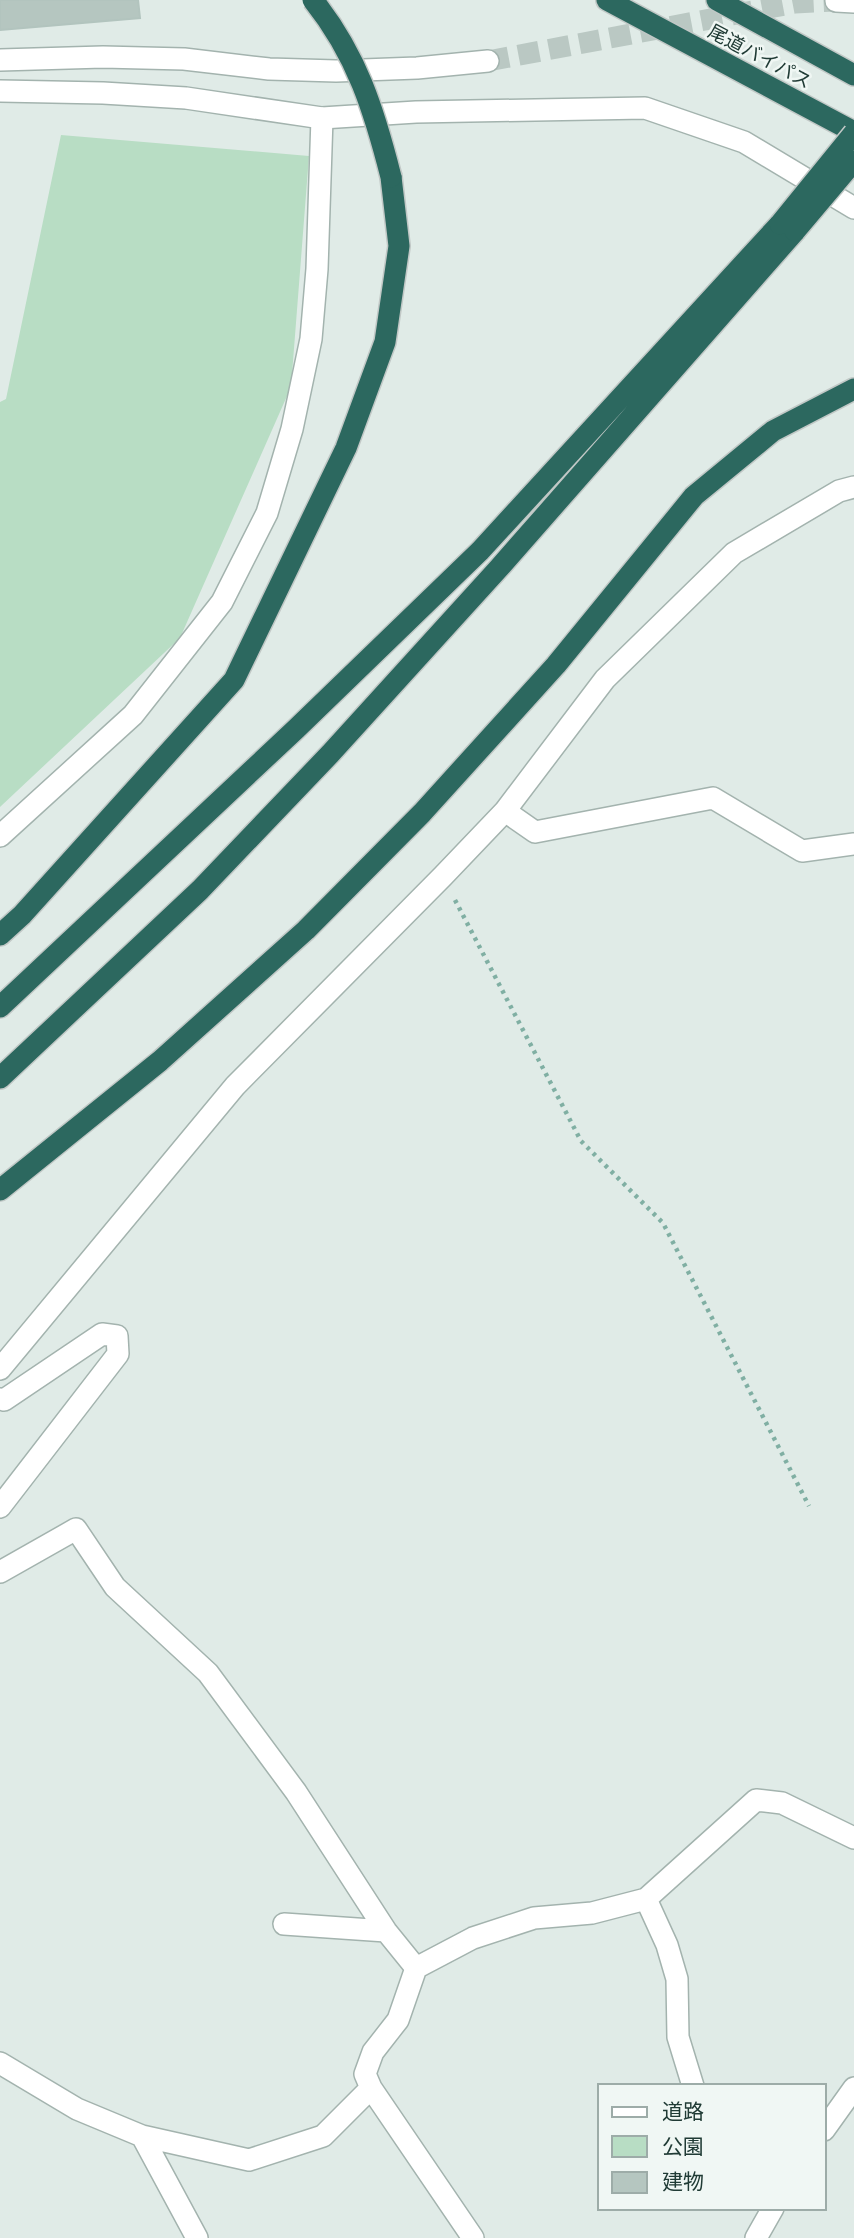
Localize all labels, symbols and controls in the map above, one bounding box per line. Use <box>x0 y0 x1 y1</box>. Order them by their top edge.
street label: 尾道バイパス <box>703 18 816 95</box>
legend <box>598 2084 826 2210</box>
text: 道路 <box>662 2097 704 2127</box>
text: 公園 <box>662 2132 704 2162</box>
text: 建物 <box>662 2167 704 2197</box>

